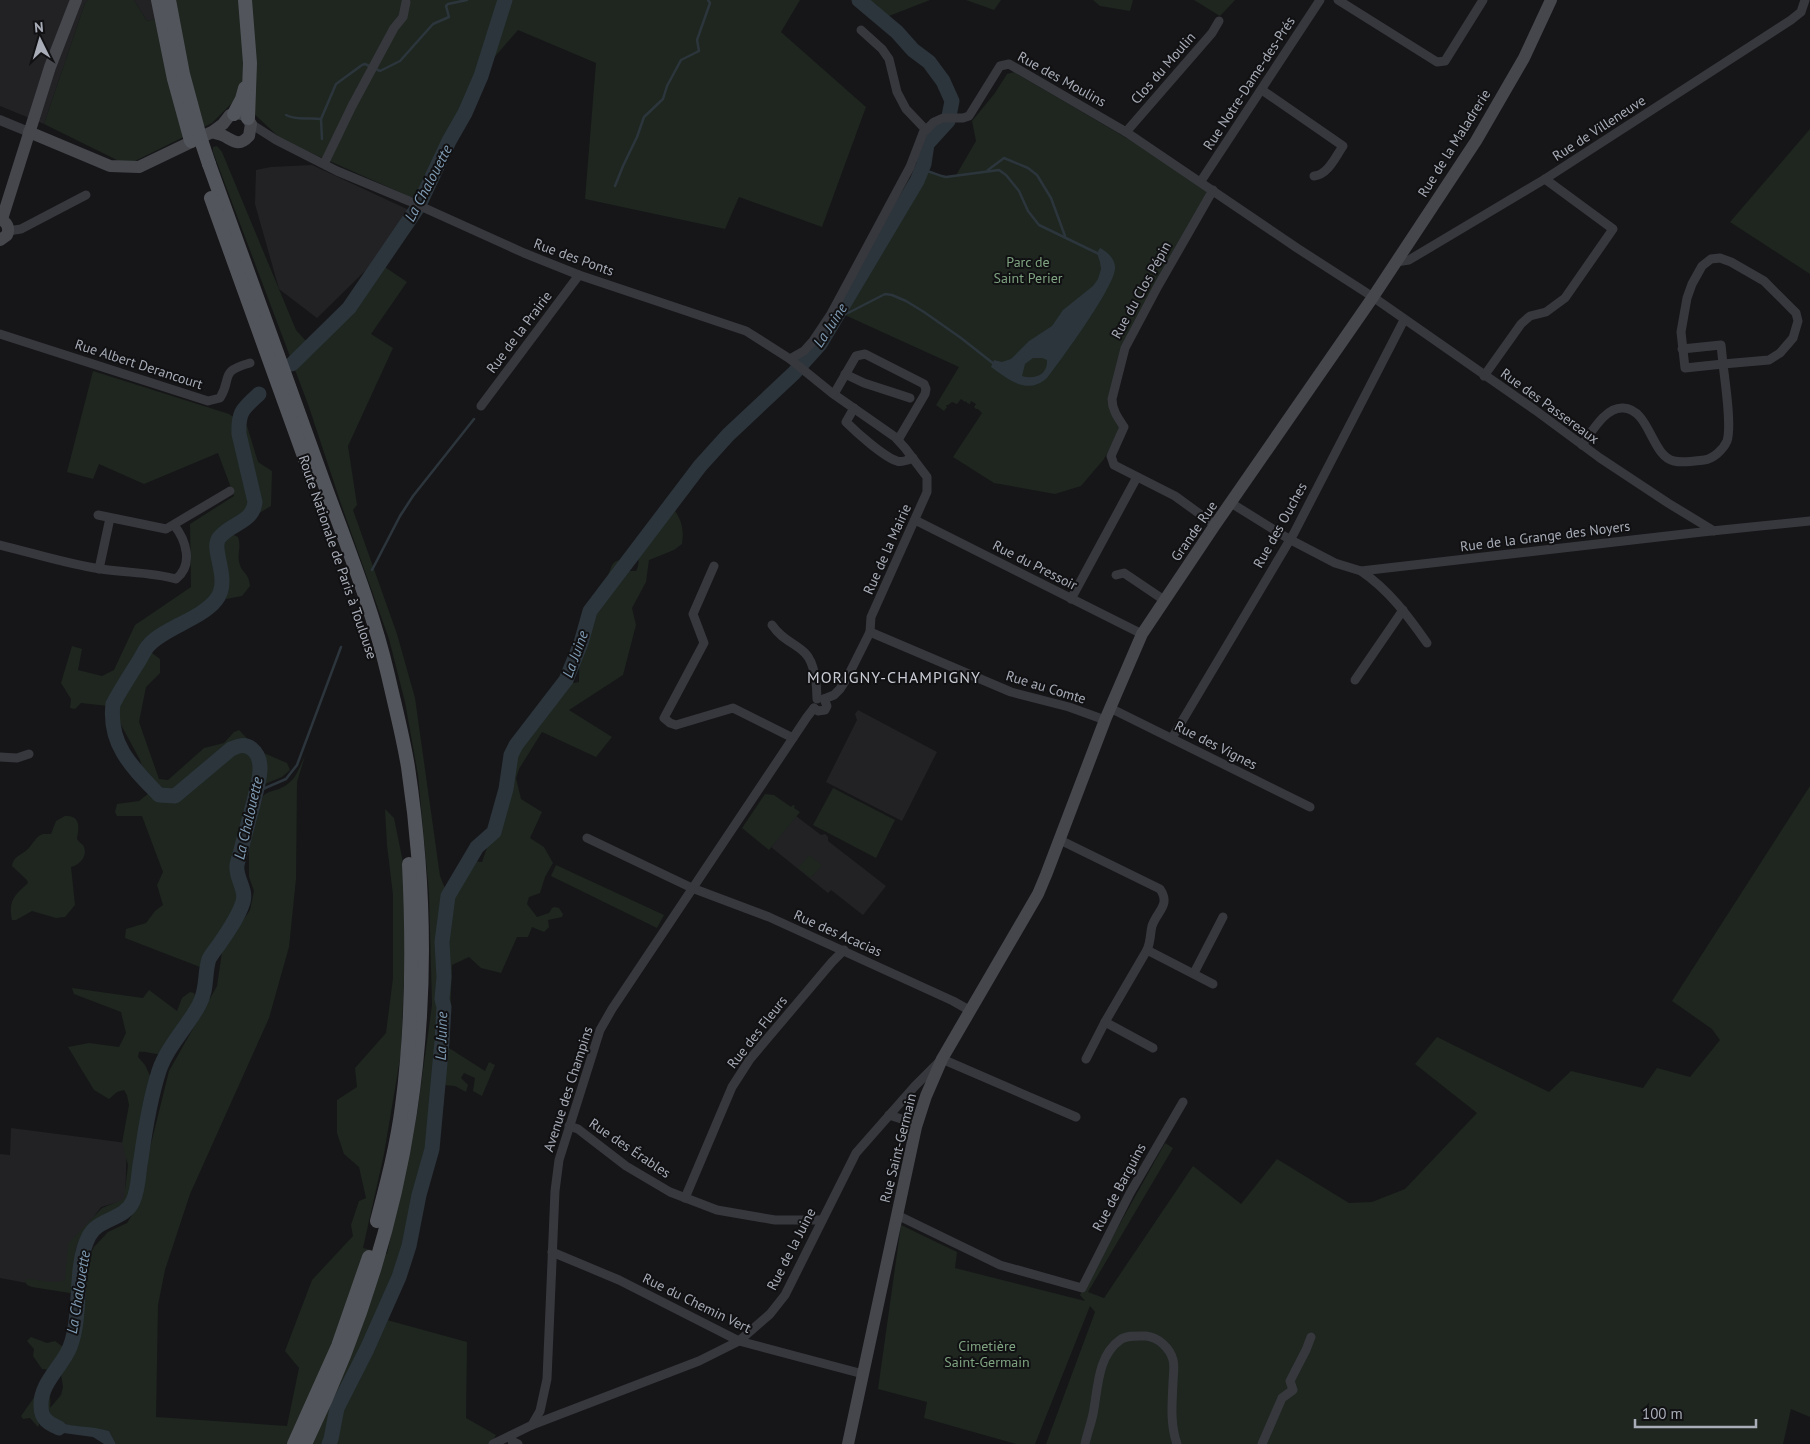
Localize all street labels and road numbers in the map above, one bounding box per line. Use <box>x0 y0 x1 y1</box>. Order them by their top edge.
street label: Rue Notre-Dame-des-Prés <box>1199 13 1299 153</box>
street label: Clos du Moulin <box>1127 28 1199 108</box>
street label: Rue des Moulins <box>1015 47 1109 111</box>
street label: Rue de la Maladrerie <box>1414 86 1494 200</box>
street label: Rue de Villeneuve <box>1549 91 1649 165</box>
street label: Rue des Ponts <box>531 234 617 280</box>
street label: Rue du Clos Pépin <box>1107 238 1175 342</box>
street label: Rue de la Prairie <box>482 287 556 377</box>
street label: Rue Albert Derancourt <box>73 335 205 393</box>
street label: Rue des Passereaux <box>1497 364 1603 448</box>
street label: Route Nationale de Paris à Toulouse <box>295 453 381 661</box>
street label: Rue des Ouches <box>1249 479 1311 571</box>
street label: Grande Rue <box>1167 498 1221 564</box>
street label: Rue de la Mairie <box>859 501 915 597</box>
street label: Rue de la Grange des Noyers <box>1459 517 1631 555</box>
street label: Rue du Pressoir <box>990 536 1080 594</box>
street label: Rue au Comte <box>1004 666 1088 708</box>
street label: Rue des Vignes <box>1172 716 1260 774</box>
street label: Rue des Acacias <box>791 906 885 960</box>
street label: Rue des Fleurs <box>723 992 791 1072</box>
street label: Avenue des Champins <box>539 1024 597 1154</box>
street label: Rue Saint-Germain <box>876 1092 920 1204</box>
street label: Rue des Érables <box>586 1114 674 1182</box>
street label: Rue de Barguins <box>1088 1140 1150 1234</box>
street label: Rue de la Juine <box>763 1205 819 1293</box>
street label: Rue du Chemin Vert <box>640 1269 754 1337</box>

